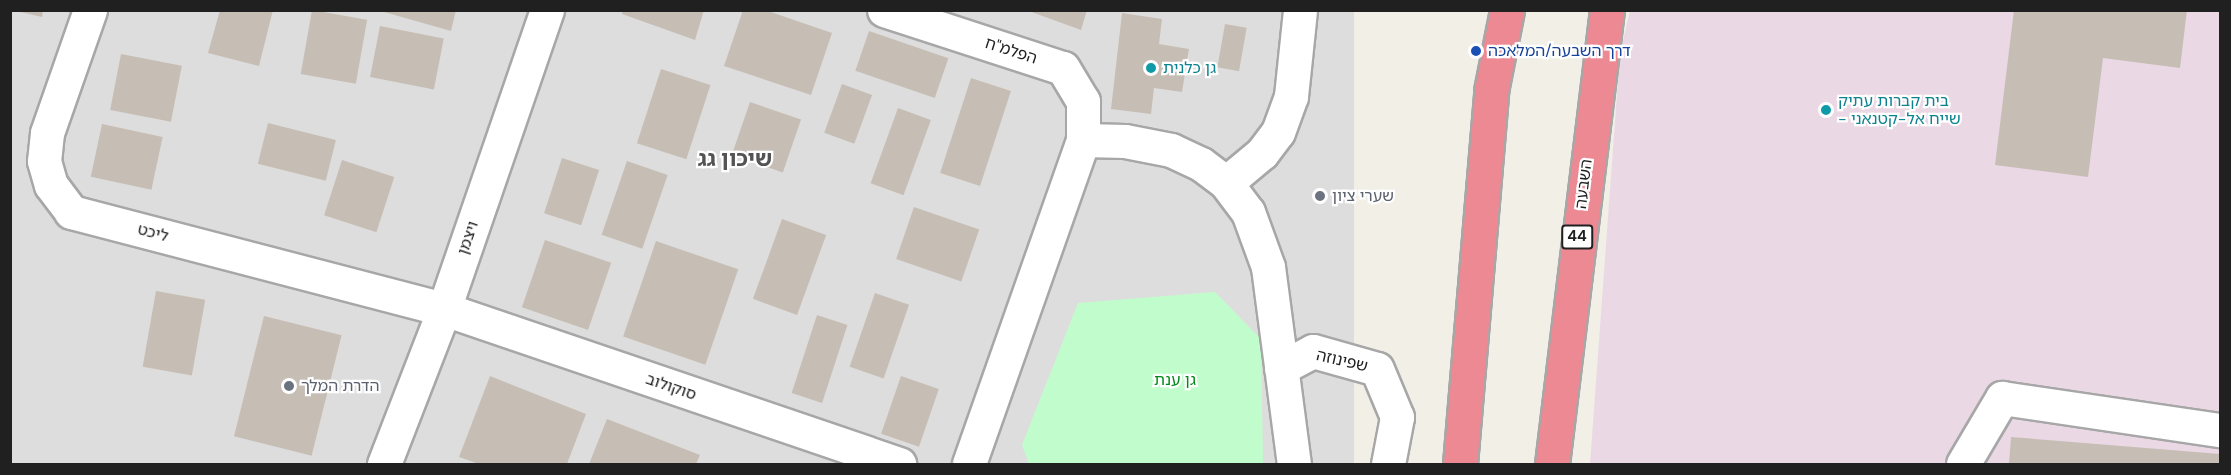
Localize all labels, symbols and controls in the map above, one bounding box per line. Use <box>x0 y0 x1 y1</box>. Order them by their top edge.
street label: הפלמ"ח <box>983 34 1039 68</box>
place label: דרך השבעה/המלאכה <box>1488 41 1631 61</box>
marker: דרך השבעה/המלאכה <box>1469 44 1483 58</box>
place label: גן כלנית <box>1163 58 1216 78</box>
marker: גן כלנית <box>1144 61 1158 75</box>
place label: בית קברות עתיק - שייח אל-קטנאני <box>1838 91 1961 129</box>
marker: בית קברות עתיק - שייח אל-קטנאני <box>1819 103 1833 117</box>
district label: שיכון גג <box>698 146 772 172</box>
street label: השבעה <box>1571 158 1597 210</box>
place label: שערי ציון <box>1332 186 1394 206</box>
marker: שערי ציון <box>1313 189 1327 203</box>
street label: ויצמן <box>453 219 483 257</box>
street label: ליכט <box>136 220 170 246</box>
road number: 44 <box>1560 225 1594 249</box>
street label: שפינוזה <box>1314 346 1370 376</box>
street label: סוקולוב <box>643 369 699 405</box>
park label: גן ענת <box>1154 370 1196 390</box>
place label: הדרת המלך <box>301 376 380 396</box>
marker: הדרת המלך <box>282 379 296 393</box>

